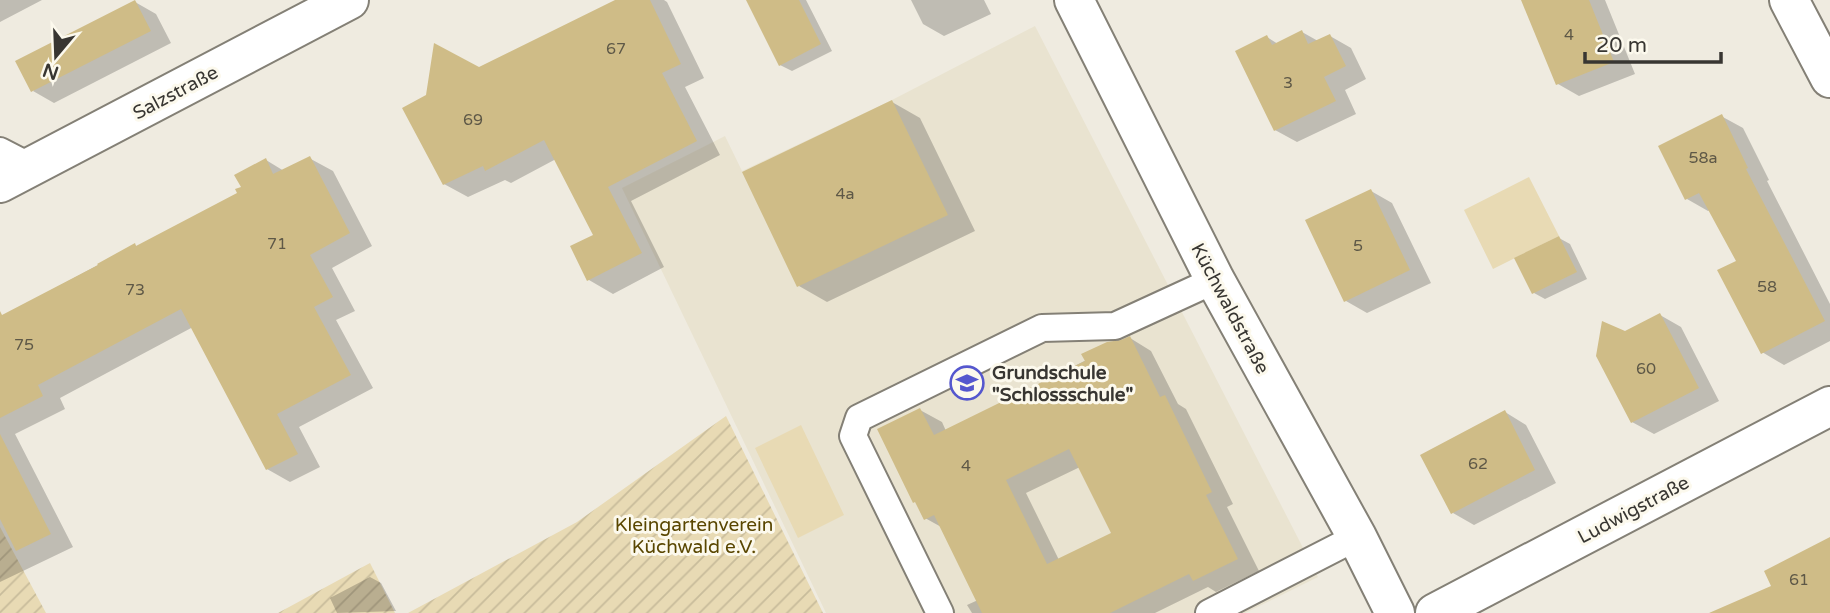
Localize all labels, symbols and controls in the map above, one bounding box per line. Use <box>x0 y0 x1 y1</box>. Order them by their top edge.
north arrow <box>21 21 91 91</box>
scale bar <box>1585 21 1722 65</box>
house number: 4 <box>1564 25 1574 45</box>
text: 20 m <box>1596 33 1647 58</box>
house number: 67 <box>606 39 626 59</box>
text: N <box>40 58 62 84</box>
street label: Salzstraße <box>129 61 222 124</box>
house number: 3 <box>1283 73 1293 93</box>
house number: 69 <box>463 110 483 130</box>
house number: 58a <box>1688 148 1718 168</box>
house number: 4a <box>835 184 855 204</box>
house number: 71 <box>267 234 287 254</box>
house number: 5 <box>1353 236 1363 256</box>
street label: Küchwaldstraße <box>1186 239 1274 378</box>
house number: 58 <box>1757 277 1777 297</box>
house number: 73 <box>125 280 145 300</box>
house number: 75 <box>14 335 34 355</box>
house number: 60 <box>1636 359 1656 379</box>
place label: Grundschule "Schlossschule" <box>992 362 1134 406</box>
school or university icon: Grundschule "Schlossschule" <box>948 364 986 402</box>
house number: 62 <box>1468 454 1488 474</box>
house number: 4 <box>961 456 971 476</box>
street label: Ludwigstraße <box>1574 471 1693 548</box>
park label: Kleingartenverein Küchwald e.V. <box>615 514 773 558</box>
house number: 61 <box>1789 570 1809 590</box>

